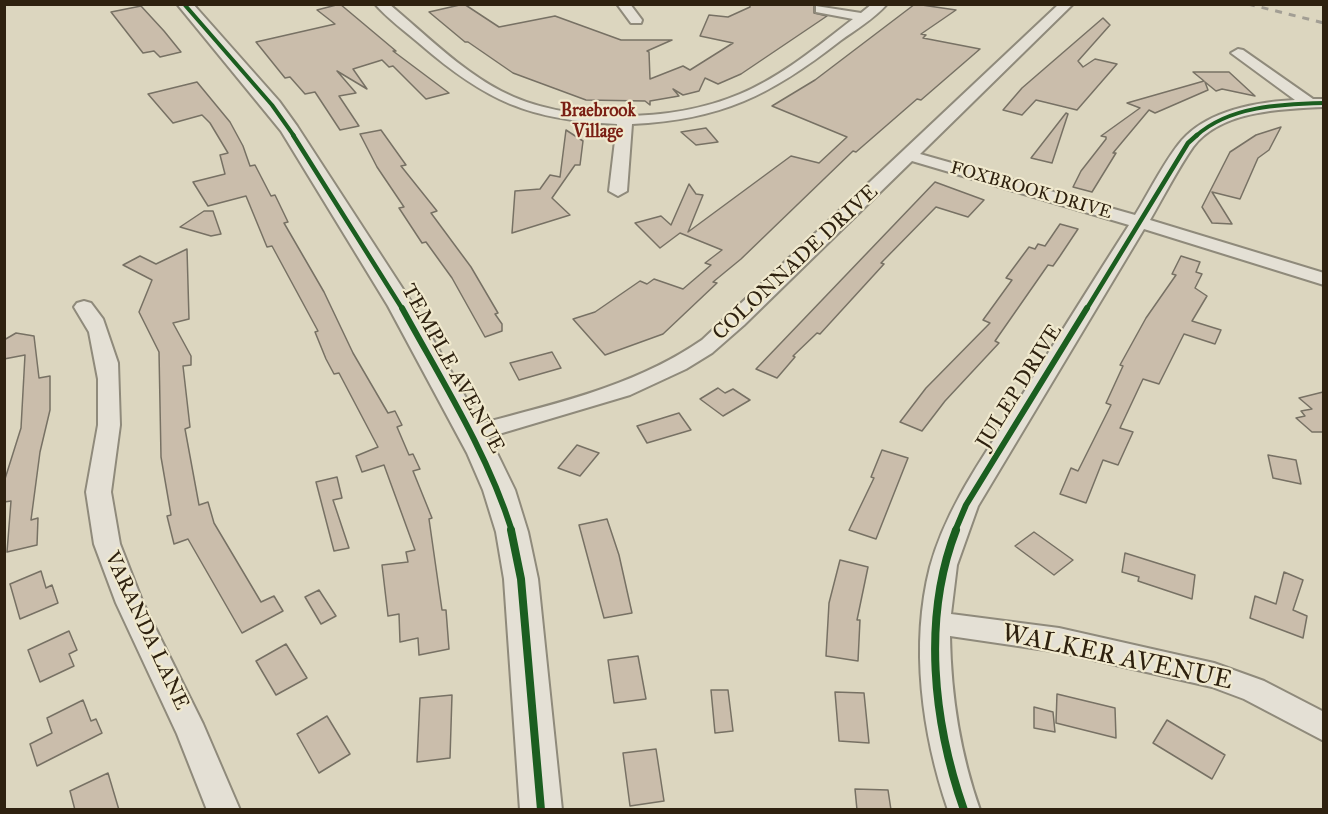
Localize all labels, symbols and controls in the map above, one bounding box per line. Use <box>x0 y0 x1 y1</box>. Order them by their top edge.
district label: Braebrook Village <box>560 101 636 144</box>
street label: FOXBROOK DRIVE <box>948 158 1114 224</box>
street label: COLONNADE DRIVE <box>708 180 884 346</box>
street label: TEMPLE AVENUE <box>395 280 509 458</box>
street label: JULEP DRIVE <box>972 320 1068 454</box>
street label: VARANDA LANE <box>98 548 194 714</box>
street label: WALKER AVENUE <box>999 618 1235 698</box>

